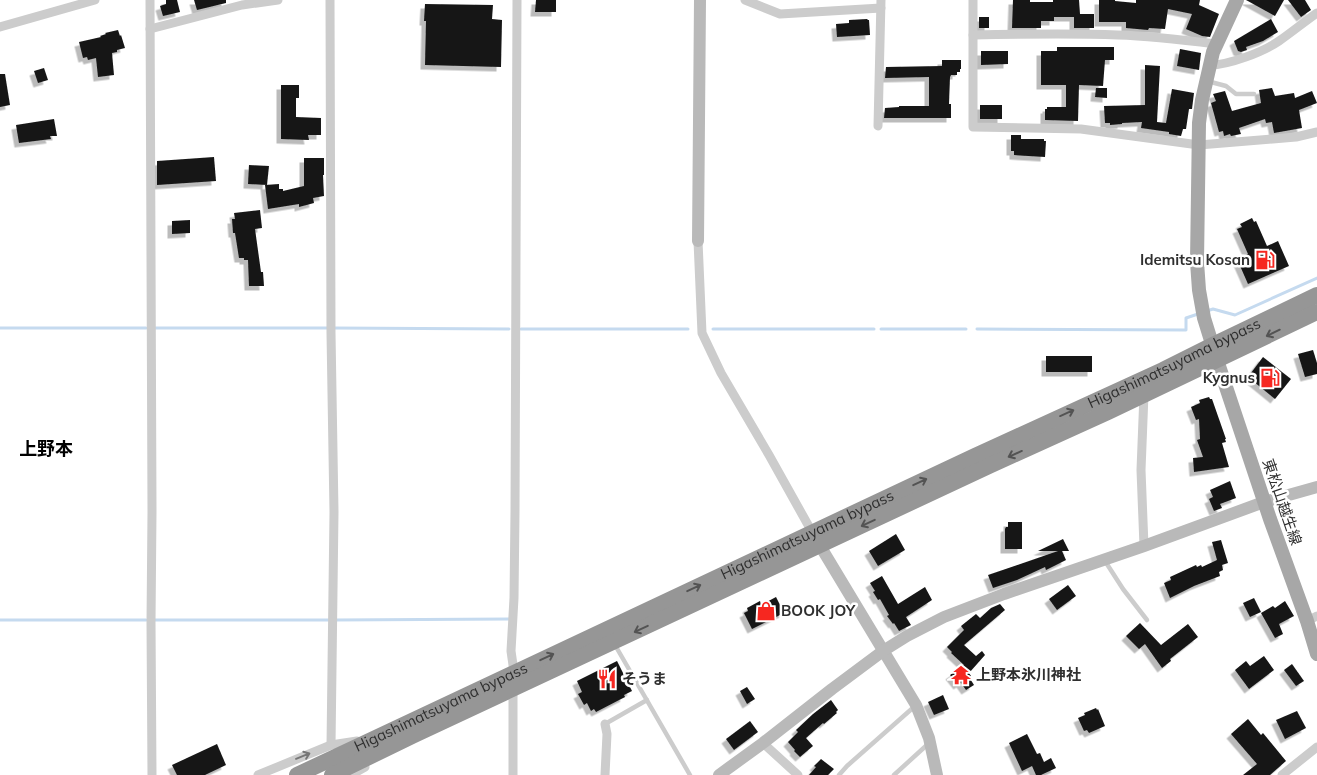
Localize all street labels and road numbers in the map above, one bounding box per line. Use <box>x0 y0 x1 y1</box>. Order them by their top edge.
street label: Higashimatsuyama bypass <box>1085 314 1263 412</box>
street label: 東松山越生線 <box>1259 456 1306 547</box>
street label: Higashimatsuyama bypass <box>717 486 897 583</box>
street label: Higashimatsuyama bypass <box>351 658 530 756</box>

